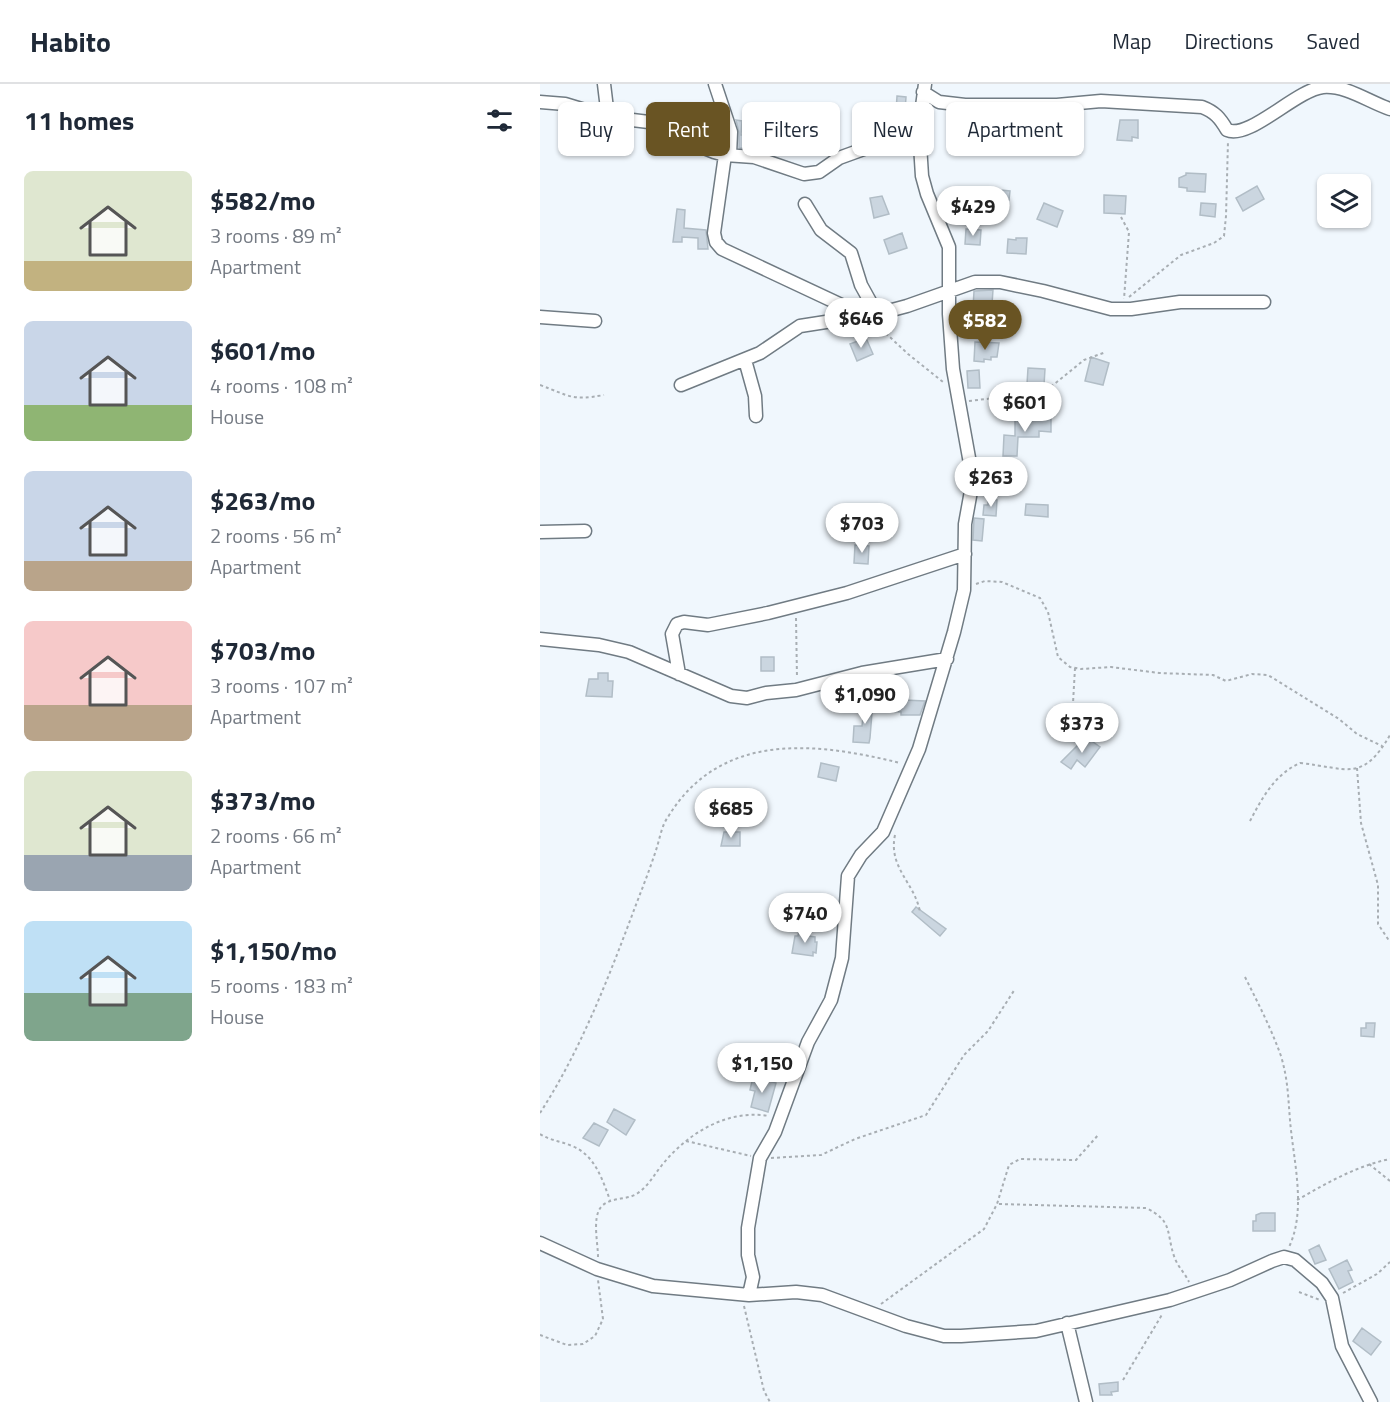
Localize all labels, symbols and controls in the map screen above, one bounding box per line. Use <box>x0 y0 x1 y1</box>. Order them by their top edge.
text: Habito <box>30 20 111 63</box>
text: Map <box>1112 25 1152 57</box>
text: Directions <box>1185 25 1274 57</box>
text: Saved <box>1307 25 1360 57</box>
text: 11 homes <box>24 101 134 140</box>
chip: Buy <box>558 102 634 156</box>
chip: Rent <box>646 102 730 156</box>
chip: Filters <box>742 102 840 156</box>
chip: New <box>852 102 934 156</box>
chip: Apartment <box>946 102 1084 156</box>
icon: filters <box>483 104 516 137</box>
map controls <box>1317 174 1371 228</box>
button: layers <box>1317 174 1371 228</box>
text: $582/mo <box>210 181 315 220</box>
pin: $429 <box>937 186 1009 237</box>
text: $429 <box>951 190 995 221</box>
icon: home <box>72 195 144 267</box>
text: 3 rooms · 89 m² <box>210 220 342 251</box>
text: Apartment <box>210 251 301 282</box>
pin: $646 <box>825 298 897 349</box>
pin: $582 <box>949 300 1021 351</box>
text: $646 <box>839 302 883 333</box>
text: $582 <box>963 304 1007 335</box>
text: $601/mo <box>210 331 315 370</box>
icon: home <box>72 345 144 417</box>
text: 4 rooms · 108 m² <box>210 370 353 401</box>
pin: $601 <box>989 382 1061 433</box>
text: $601 <box>1003 386 1047 417</box>
text: House <box>210 401 264 432</box>
pin: $263 <box>955 457 1027 508</box>
text: $263 <box>969 461 1013 492</box>
text: $263/mo <box>210 481 315 520</box>
icon: home <box>72 495 144 567</box>
pin: $703 <box>826 503 898 554</box>
text: $703 <box>840 507 884 538</box>
text: 2 rooms · 56 m² <box>210 520 342 551</box>
text: Apartment <box>210 551 301 582</box>
text: $703/mo <box>210 631 315 670</box>
icon: home <box>72 645 144 717</box>
text: 3 rooms · 107 m² <box>210 670 353 701</box>
pin: $1,090 <box>816 674 914 725</box>
text: $1,090 <box>834 678 896 709</box>
text: Apartment <box>210 701 301 732</box>
pin: $373 <box>1046 703 1118 754</box>
text: $373 <box>1060 707 1104 738</box>
text: $373/mo <box>210 781 315 820</box>
pin: $685 <box>695 788 767 839</box>
text: $685 <box>709 792 753 823</box>
icon: home <box>72 795 144 867</box>
text: 2 rooms · 66 m² <box>210 820 342 851</box>
text: Apartment <box>210 851 301 882</box>
pin: $740 <box>769 893 841 944</box>
text: $740 <box>783 897 827 928</box>
text: $1,150/mo <box>210 931 337 970</box>
icon: home <box>72 945 144 1017</box>
text: 5 rooms · 183 m² <box>210 970 353 1001</box>
text: House <box>210 1001 264 1032</box>
pin: $1,150 <box>713 1043 811 1094</box>
text: $1,150 <box>731 1047 793 1078</box>

